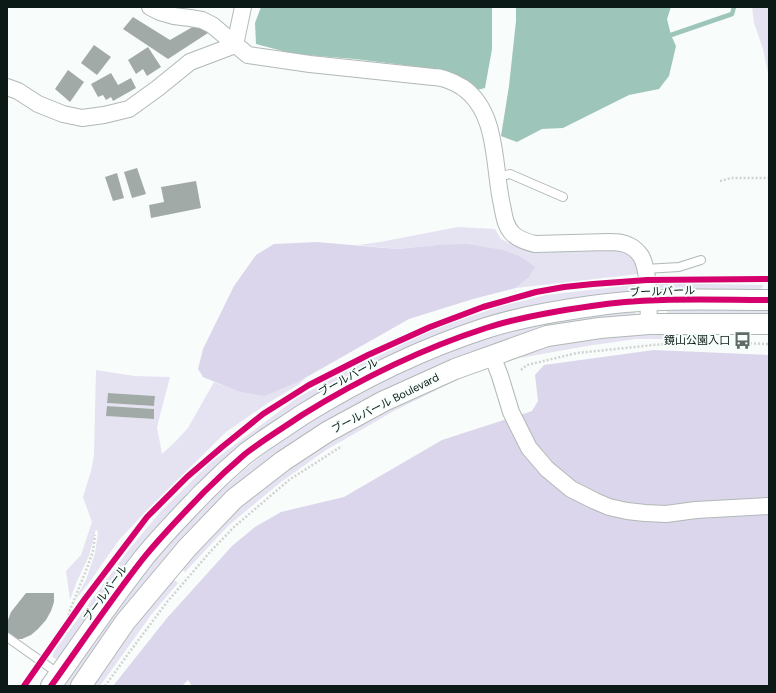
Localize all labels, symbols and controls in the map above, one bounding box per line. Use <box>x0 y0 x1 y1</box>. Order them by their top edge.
street label: ブールバール <box>629 283 695 299</box>
bus stop icon: 鏡山公園入口 <box>733 330 753 350</box>
place label: 鏡山公園入口 <box>664 333 730 347</box>
street label: ブールバール <box>316 355 380 399</box>
street label: ブールバール Boulevard <box>329 370 441 436</box>
street label: ブールバール <box>80 562 130 624</box>

